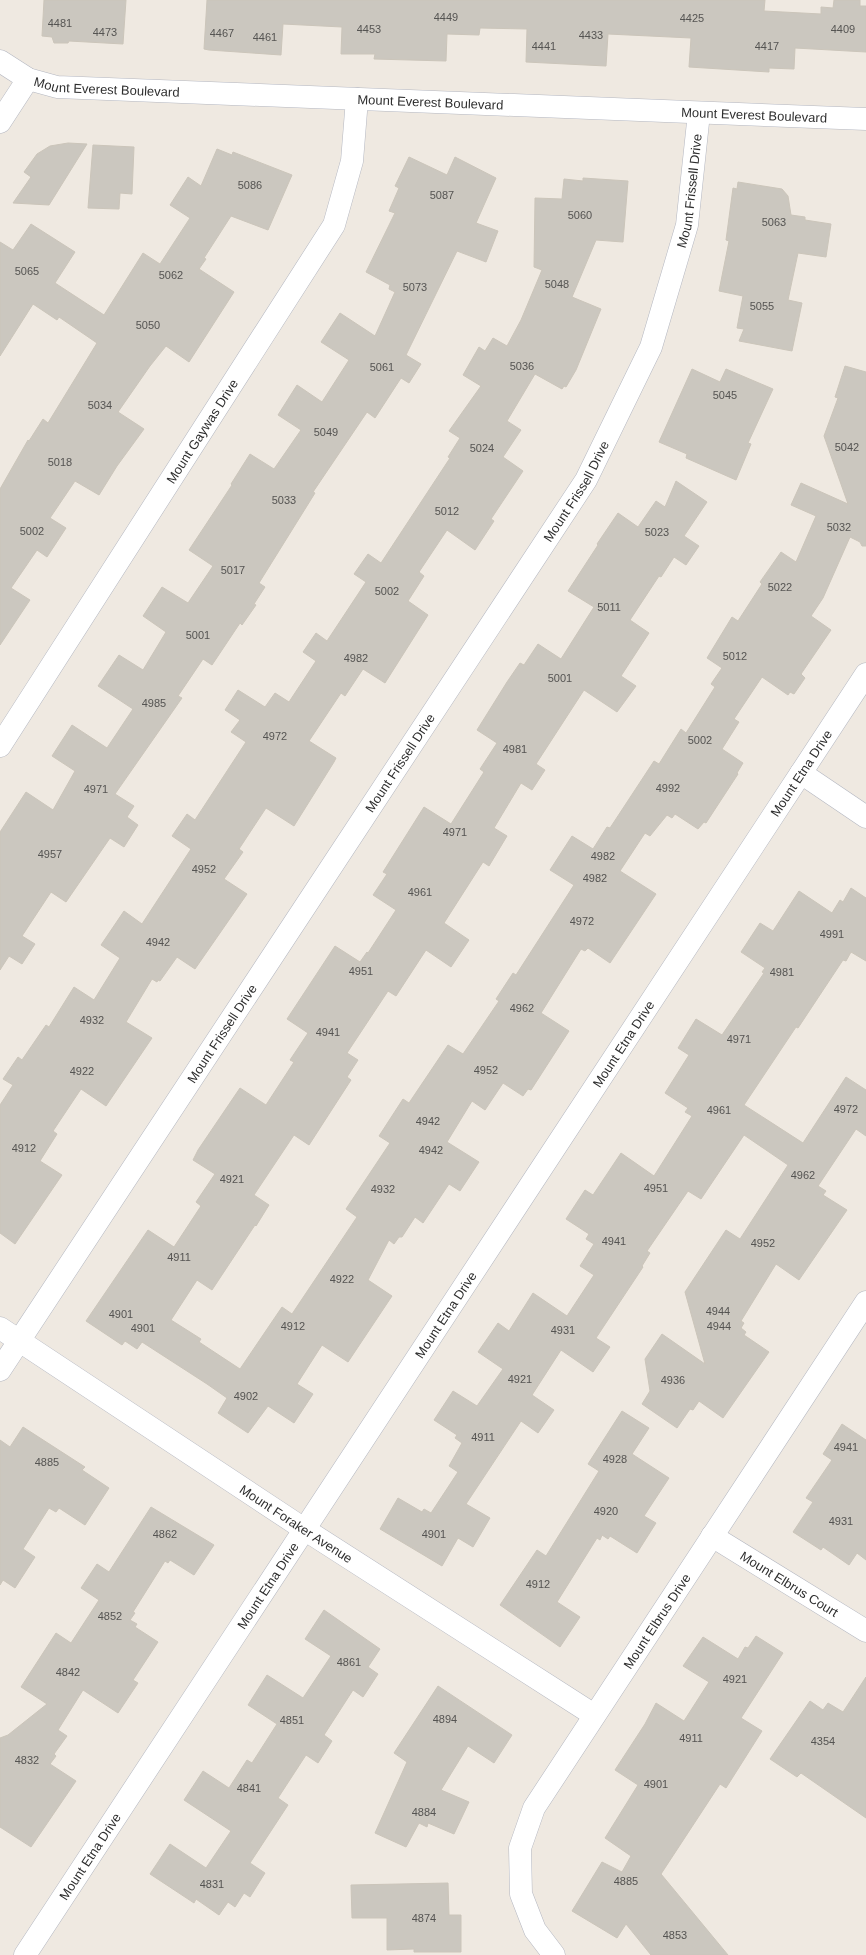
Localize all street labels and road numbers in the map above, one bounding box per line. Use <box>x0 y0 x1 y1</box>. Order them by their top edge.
street label: Mount Everest Boulevard <box>32 74 180 100</box>
street label: Mount Everest Boulevard <box>357 92 504 113</box>
street label: Mount Everest Boulevard <box>681 105 827 125</box>
street label: Mount Frissell Drive <box>674 133 705 250</box>
street label: Mount Gaywas Drive <box>163 377 241 486</box>
street label: Mount Frissell Drive <box>541 438 612 545</box>
street label: Mount Frissell Drive <box>362 711 438 815</box>
street label: Mount Etna Drive <box>768 727 835 819</box>
street label: Mount Frissell Drive <box>184 982 260 1086</box>
street label: Mount Etna Drive <box>590 998 657 1090</box>
street label: Mount Etna Drive <box>412 1269 480 1361</box>
street label: Mount Foraker Avenue <box>237 1482 355 1566</box>
street label: Mount Etna Drive <box>234 1540 302 1632</box>
street label: Mount Elbrus Court <box>738 1548 841 1620</box>
street label: Mount Elbrus Drive <box>620 1571 694 1672</box>
street label: Mount Etna Drive <box>56 1810 124 1903</box>

